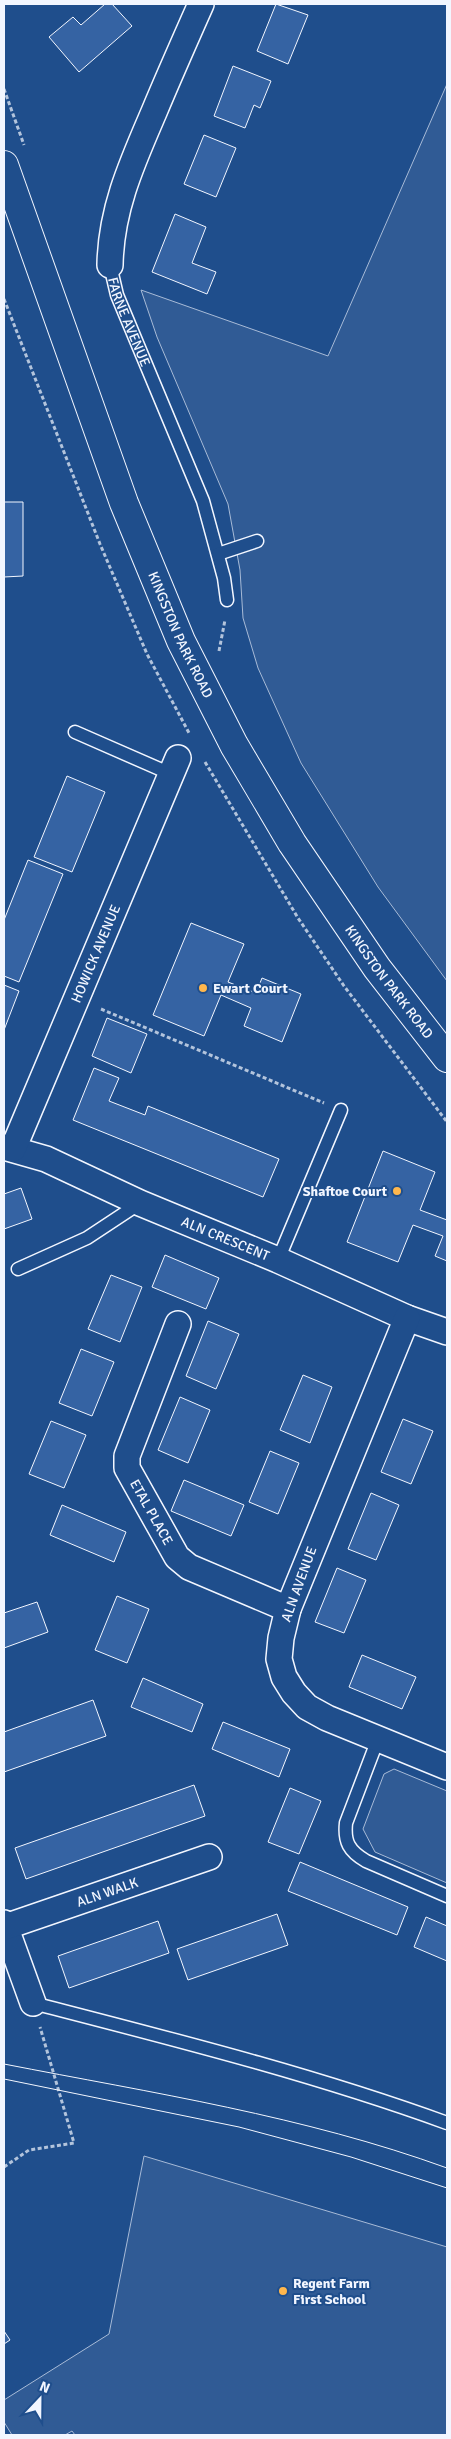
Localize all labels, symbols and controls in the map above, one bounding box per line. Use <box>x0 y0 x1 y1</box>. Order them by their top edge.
street label: FARNE AVENUE <box>105 275 154 369</box>
street label: KINGSTON PARK ROAD <box>145 569 217 701</box>
street label: HOWICK AVENUE <box>67 902 124 1005</box>
street label: KINGSTON PARK ROAD <box>342 922 437 1042</box>
place label: Ewart Court <box>213 980 288 997</box>
marker: Ewart Court <box>197 982 209 994</box>
place label: Shaftoe Court <box>303 1183 388 1200</box>
marker: Shaftoe Court <box>391 1185 403 1197</box>
street label: ALN CRESCENT <box>179 1213 272 1264</box>
street label: ETAL PLACE <box>127 1476 177 1548</box>
street label: ALN AVENUE <box>278 1544 321 1624</box>
street label: ALN WALK <box>74 1873 141 1910</box>
place label: Regent Farm First School <box>293 2275 370 2308</box>
marker: Regent Farm First School <box>277 2285 289 2297</box>
north arrow <box>15 2374 65 2424</box>
text: N <box>37 2378 52 2397</box>

